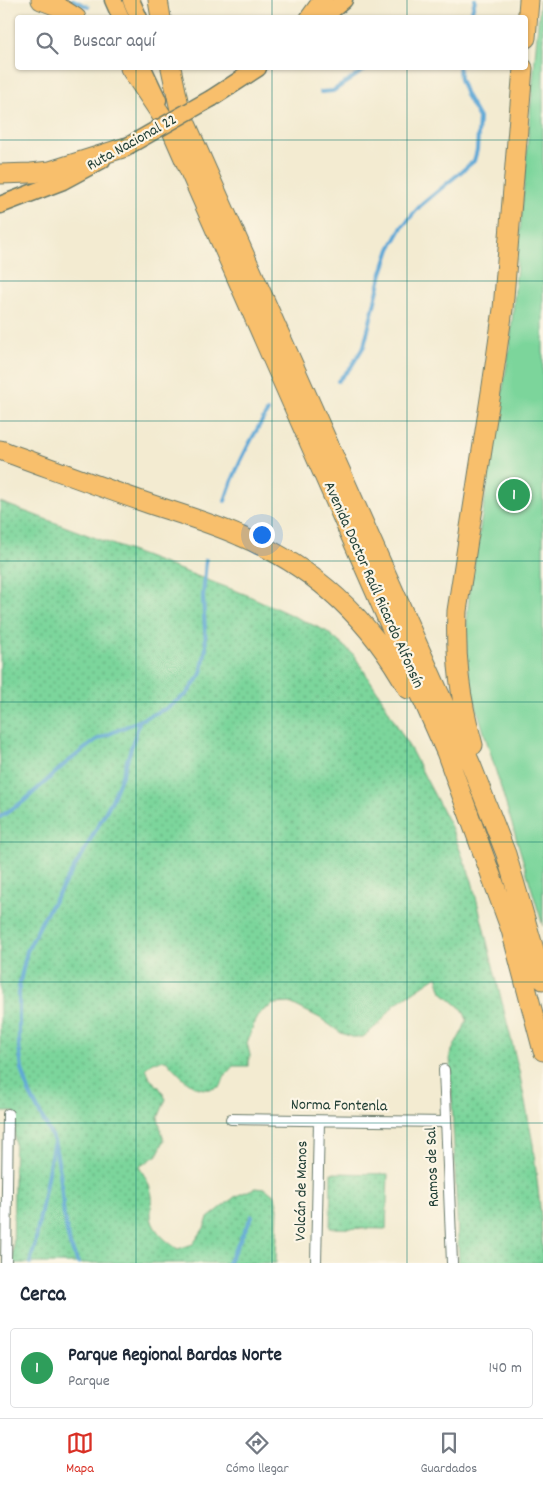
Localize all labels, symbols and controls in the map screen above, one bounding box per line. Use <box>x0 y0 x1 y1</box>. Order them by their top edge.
search box <box>15 15 528 70</box>
icon: search <box>33 29 61 57</box>
text: Buscar aquí <box>73 29 155 56</box>
street label: Ruta Nacional 22 <box>83 109 181 177</box>
pin: 1 <box>498 476 530 514</box>
street label: Avenida Doctor Raúl Ricardo Alfonsín <box>317 478 429 692</box>
your location <box>249 522 275 548</box>
street label: Norma Fontenla <box>291 1094 388 1118</box>
street label: Ramos de Sal <box>420 1126 446 1208</box>
street label: Volcán de Manos <box>290 1140 314 1241</box>
text: Cerca <box>20 1281 66 1311</box>
text: Parque Regional Bardas Norte <box>68 1343 282 1370</box>
text: 1 <box>35 1357 39 1380</box>
text: 140 m <box>488 1357 522 1380</box>
text: Parque <box>68 1370 110 1393</box>
tab: Mapa <box>66 1429 94 1479</box>
tab: Cómo llegar <box>226 1429 289 1479</box>
tab: Guardados <box>420 1429 477 1479</box>

